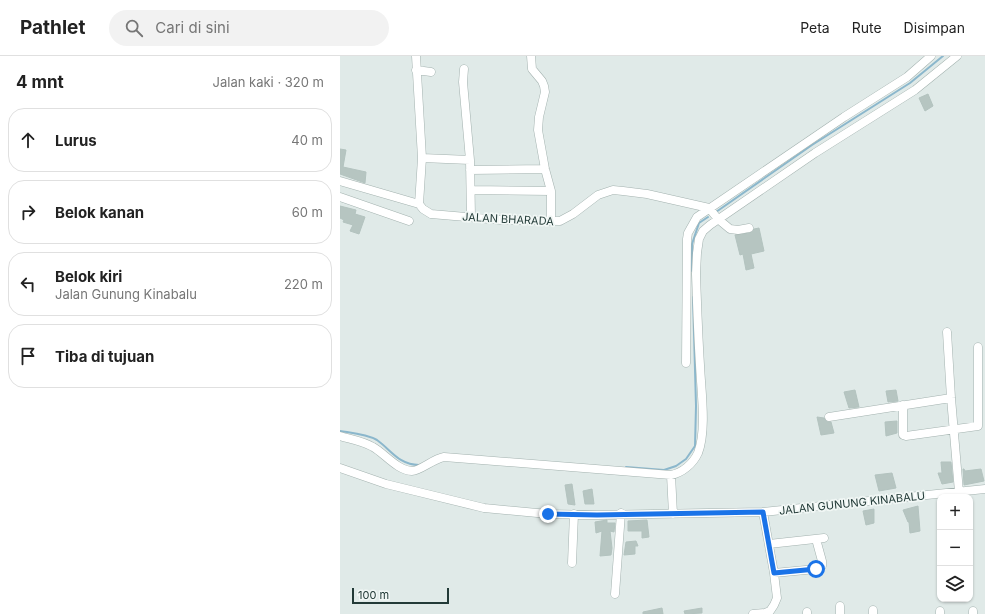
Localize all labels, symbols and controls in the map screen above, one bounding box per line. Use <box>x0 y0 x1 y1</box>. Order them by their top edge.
search box <box>109 10 389 46</box>
text: Pathlet <box>20 16 85 39</box>
icon: search <box>123 17 145 39</box>
text: Cari di sini <box>155 18 230 37</box>
text: Peta <box>800 19 830 36</box>
text: Rute <box>852 19 882 36</box>
text: Disimpan <box>904 19 965 36</box>
text: 4 mnt <box>16 72 64 92</box>
text: Jalan kaki · 320 m <box>213 74 324 90</box>
icon: ahead <box>17 129 39 151</box>
text: Lurus <box>55 131 97 150</box>
text: 40 m <box>291 132 323 148</box>
icon: right <box>17 201 39 223</box>
text: Belok kanan <box>55 203 144 222</box>
text: 60 m <box>292 204 323 220</box>
street label: JALAN BHARADA <box>462 210 555 228</box>
text: Belok kiri <box>55 267 122 286</box>
icon: left <box>17 273 39 295</box>
text: 220 m <box>284 276 323 292</box>
text: Jalan Gunung Kinabalu <box>55 286 197 302</box>
icon: arrive <box>17 345 39 367</box>
text: Tiba di tujuan <box>55 347 154 366</box>
street label: JALAN GUNUNG KINABALU <box>778 488 926 518</box>
map controls <box>937 494 973 602</box>
button: + <box>937 494 973 530</box>
route end <box>539 505 557 523</box>
button: − <box>937 530 973 566</box>
route start <box>807 560 825 578</box>
button: layers <box>937 566 973 602</box>
scale bar <box>352 586 449 605</box>
text: 100 m <box>358 588 389 602</box>

